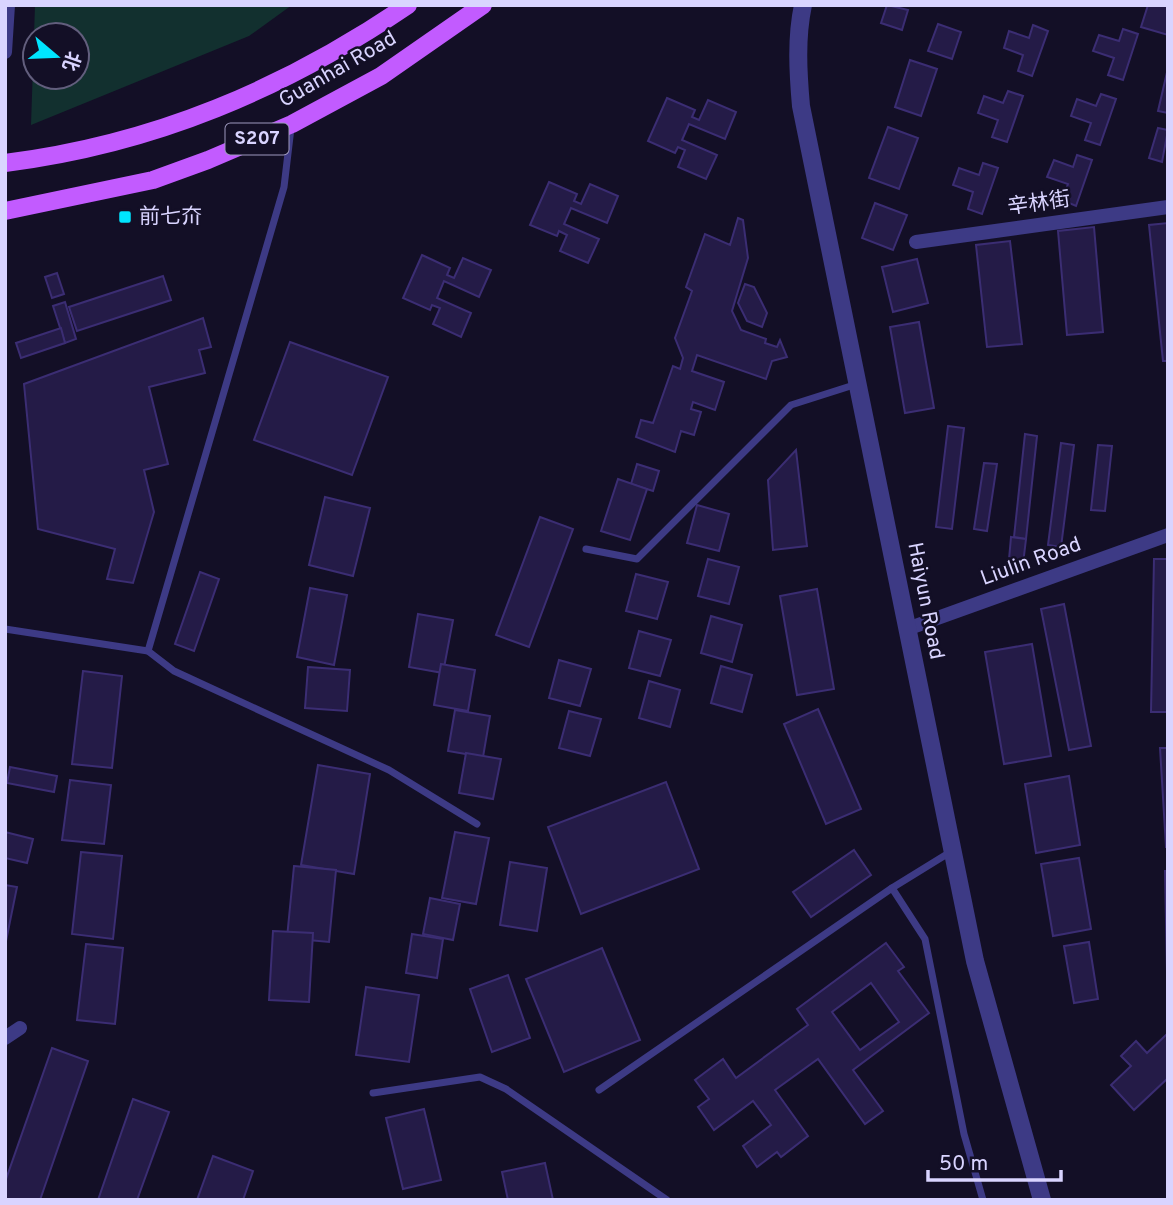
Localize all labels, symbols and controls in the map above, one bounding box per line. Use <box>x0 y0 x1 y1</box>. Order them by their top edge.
north arrow <box>21 21 91 91</box>
street label: Guanhai Road <box>274 25 402 115</box>
text: 北 <box>56 48 85 74</box>
road number: S207 <box>226 124 288 154</box>
street label: 辛林街 <box>1006 186 1072 222</box>
place label: 前七夼 <box>139 204 202 231</box>
marker: 前七夼 <box>117 209 133 225</box>
street label: Liulin Road <box>977 531 1085 593</box>
street label: Haiyun Road <box>900 540 950 662</box>
scale bar <box>928 1138 1061 1182</box>
text: 50 m <box>939 1151 988 1178</box>

